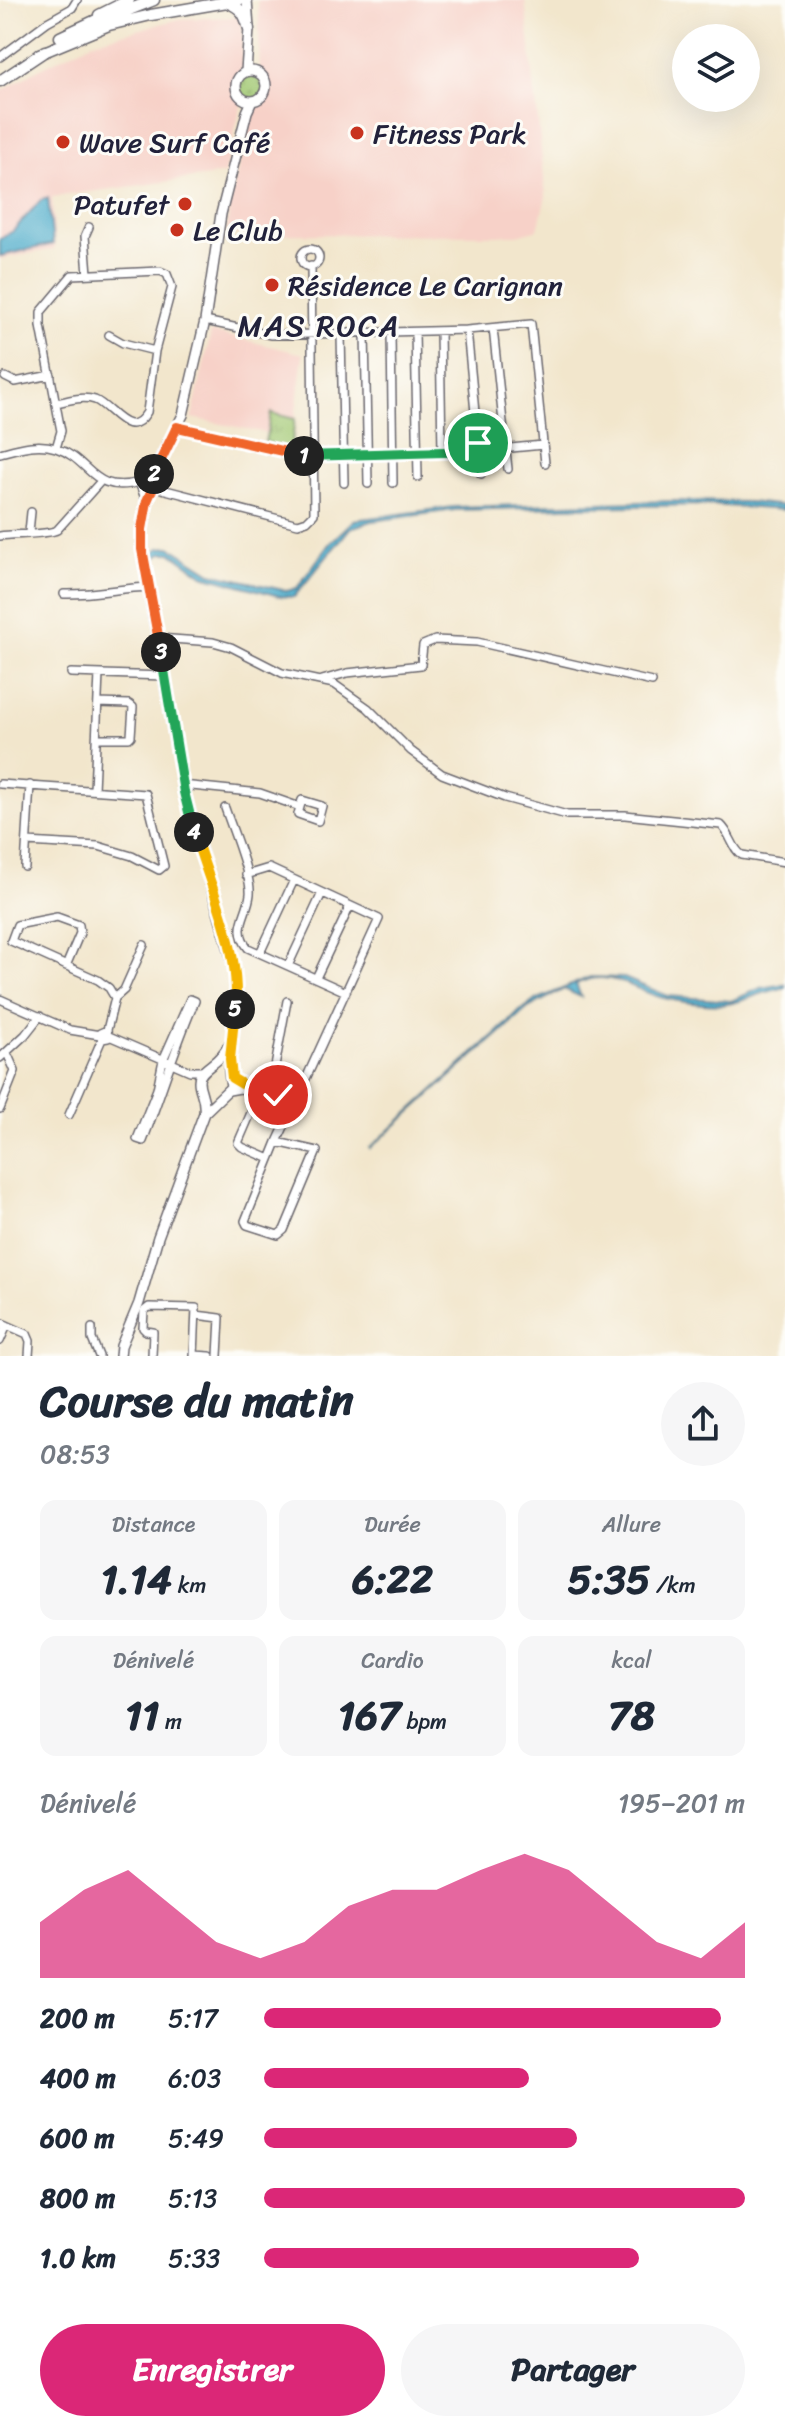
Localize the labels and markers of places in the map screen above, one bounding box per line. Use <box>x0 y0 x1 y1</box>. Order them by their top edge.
place label: Fitness Park <box>373 109 527 158</box>
place label: Wave Surf Café <box>79 118 270 167</box>
marker: Fitness Park <box>348 124 366 142</box>
marker: Wave Surf Café <box>54 133 72 151</box>
place label: Patufet <box>74 180 171 229</box>
marker: Patufet <box>176 195 194 213</box>
place label: Le Club <box>193 206 283 255</box>
marker: Le Club <box>168 221 186 239</box>
place label: Résidence Le Carignan <box>288 261 563 310</box>
marker: Résidence Le Carignan <box>263 276 281 294</box>
pin <box>444 409 512 477</box>
pin: 1 <box>284 436 324 476</box>
pin: 2 <box>134 454 174 494</box>
pin: 3 <box>141 632 181 672</box>
pin: 4 <box>174 812 214 852</box>
pin: 5 <box>215 989 255 1029</box>
pin <box>244 1061 312 1129</box>

